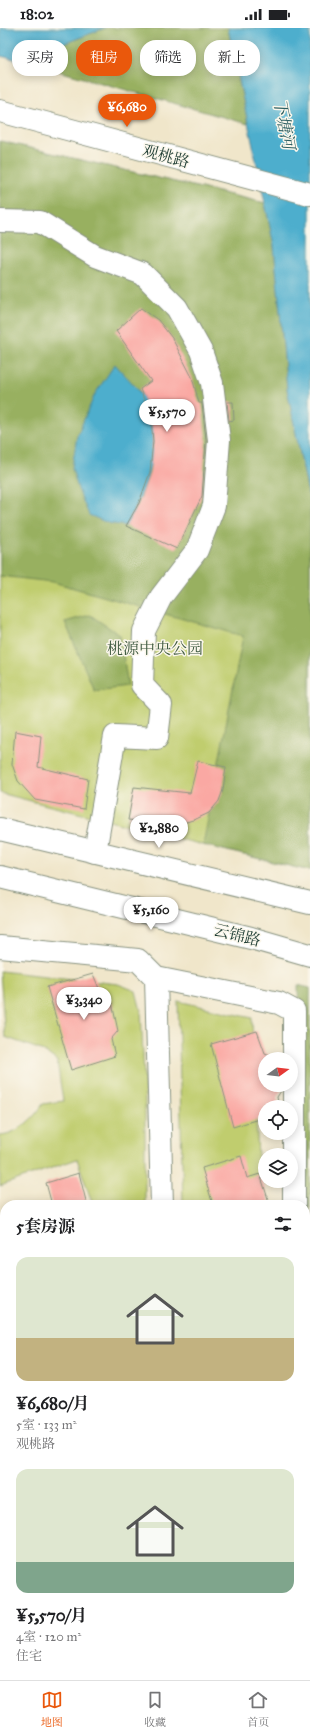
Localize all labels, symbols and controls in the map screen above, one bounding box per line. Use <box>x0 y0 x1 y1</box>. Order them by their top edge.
text: 18:02 <box>20 5 54 23</box>
chip: 买房 <box>12 40 68 76</box>
chip: 租房 <box>76 40 132 76</box>
chip: 筛选 <box>140 40 196 76</box>
chip: 新上 <box>204 40 260 76</box>
pin: ¥6,680 <box>94 94 160 128</box>
water label: 下塘河 <box>269 97 300 154</box>
text: ¥6,680 <box>107 99 147 115</box>
street label: 观桃路 <box>140 141 192 171</box>
pin: ¥5,570 <box>134 399 200 433</box>
text: ¥5,570 <box>148 404 186 420</box>
park label: 桃源中央公园 <box>107 639 203 658</box>
pin: ¥2,880 <box>126 815 192 849</box>
text: ¥2,880 <box>139 820 179 836</box>
pin: ¥5,160 <box>118 897 184 931</box>
text: ¥5,160 <box>133 902 169 918</box>
street label: 云锦路 <box>211 920 263 950</box>
pin: ¥3,340 <box>51 987 117 1021</box>
text: ¥3,340 <box>65 992 103 1008</box>
north arrow <box>258 1052 298 1092</box>
map controls <box>258 1052 298 1188</box>
button: locate <box>258 1100 298 1140</box>
button: layers <box>258 1148 298 1188</box>
icon: filters <box>272 1213 294 1235</box>
text: 5套房源 <box>16 1216 75 1237</box>
icon: home <box>119 1283 191 1355</box>
text: ¥6,680/月 <box>16 1393 90 1414</box>
text: 5室 · 133 m² <box>16 1417 77 1433</box>
text: 观桃路 <box>16 1436 55 1452</box>
icon: home <box>119 1495 191 1567</box>
text: ¥5,570/月 <box>16 1605 87 1626</box>
text: 4室 · 120 m² <box>16 1629 81 1645</box>
text: 住宅 <box>16 1648 42 1664</box>
tab: 地图 <box>41 1689 63 1729</box>
tab: 收藏 <box>144 1689 166 1729</box>
tab: 首页 <box>247 1689 269 1729</box>

